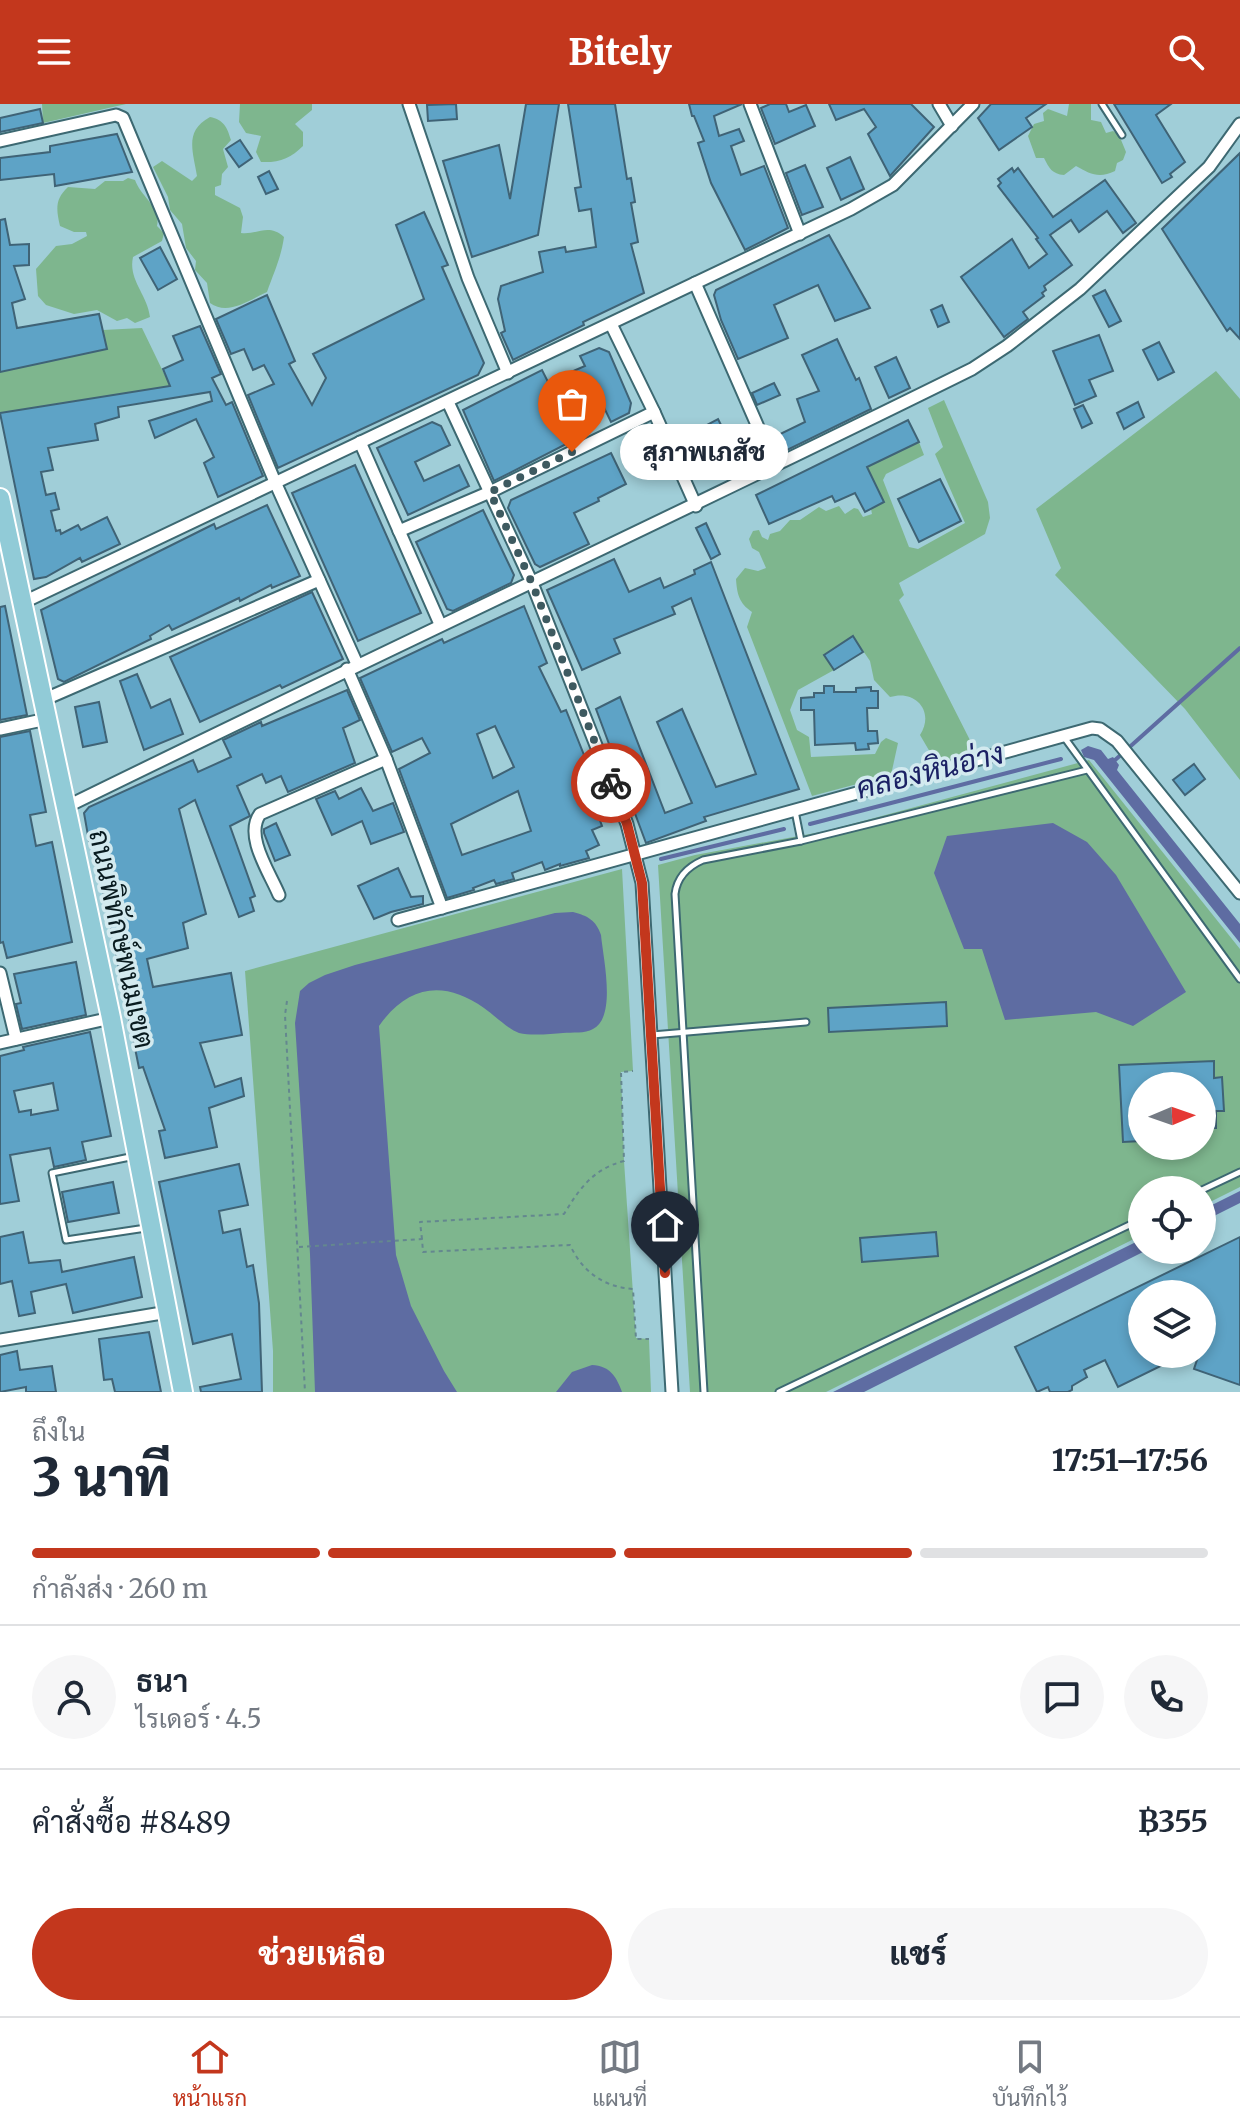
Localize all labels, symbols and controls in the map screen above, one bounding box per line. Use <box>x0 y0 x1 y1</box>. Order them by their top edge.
icon: menu <box>32 30 76 74</box>
text: Bitely <box>568 30 672 75</box>
icon: search <box>1164 30 1208 74</box>
pin <box>538 370 606 452</box>
icon: bag <box>550 382 594 426</box>
callout: สุภาพเภสัช <box>620 424 788 480</box>
text: สุภาพเภสัช <box>642 435 766 468</box>
water label: คลองหินอ่าง <box>852 733 1007 807</box>
courier <box>571 743 651 823</box>
icon: bike <box>589 761 633 805</box>
street label: ถนนพิทักษ์พนมเขต <box>81 826 164 1052</box>
north arrow <box>1128 1072 1216 1160</box>
map controls <box>1128 1072 1216 1368</box>
button: locate <box>1128 1176 1216 1264</box>
pin <box>631 1191 699 1273</box>
icon: home <box>643 1203 687 1247</box>
button: layers <box>1128 1280 1216 1368</box>
text: ถึงใน <box>32 1415 85 1448</box>
text: 17:51–17:56 <box>1052 1441 1208 1479</box>
text: 3 นาที <box>32 1445 171 1510</box>
text: กำลังส่ง · 260 m <box>32 1572 208 1605</box>
button: person <box>32 1655 116 1739</box>
button: chat <box>1020 1655 1104 1739</box>
button: phone <box>1124 1655 1208 1739</box>
text: ธนา <box>136 1662 188 1700</box>
text: ไรเดอร์ · 4.5 <box>136 1702 262 1735</box>
text: ฿355 <box>1138 1802 1208 1840</box>
text: คำสั่งซื้อ #8489 <box>32 1803 231 1841</box>
button: ช่วยเหลือ <box>32 1908 612 2000</box>
button: แชร์ <box>628 1908 1208 2000</box>
tab: หน้าแรก <box>173 2035 247 2112</box>
tab: แผนที่ <box>592 2035 647 2112</box>
tab: บันทึกไว้ <box>992 2035 1067 2112</box>

